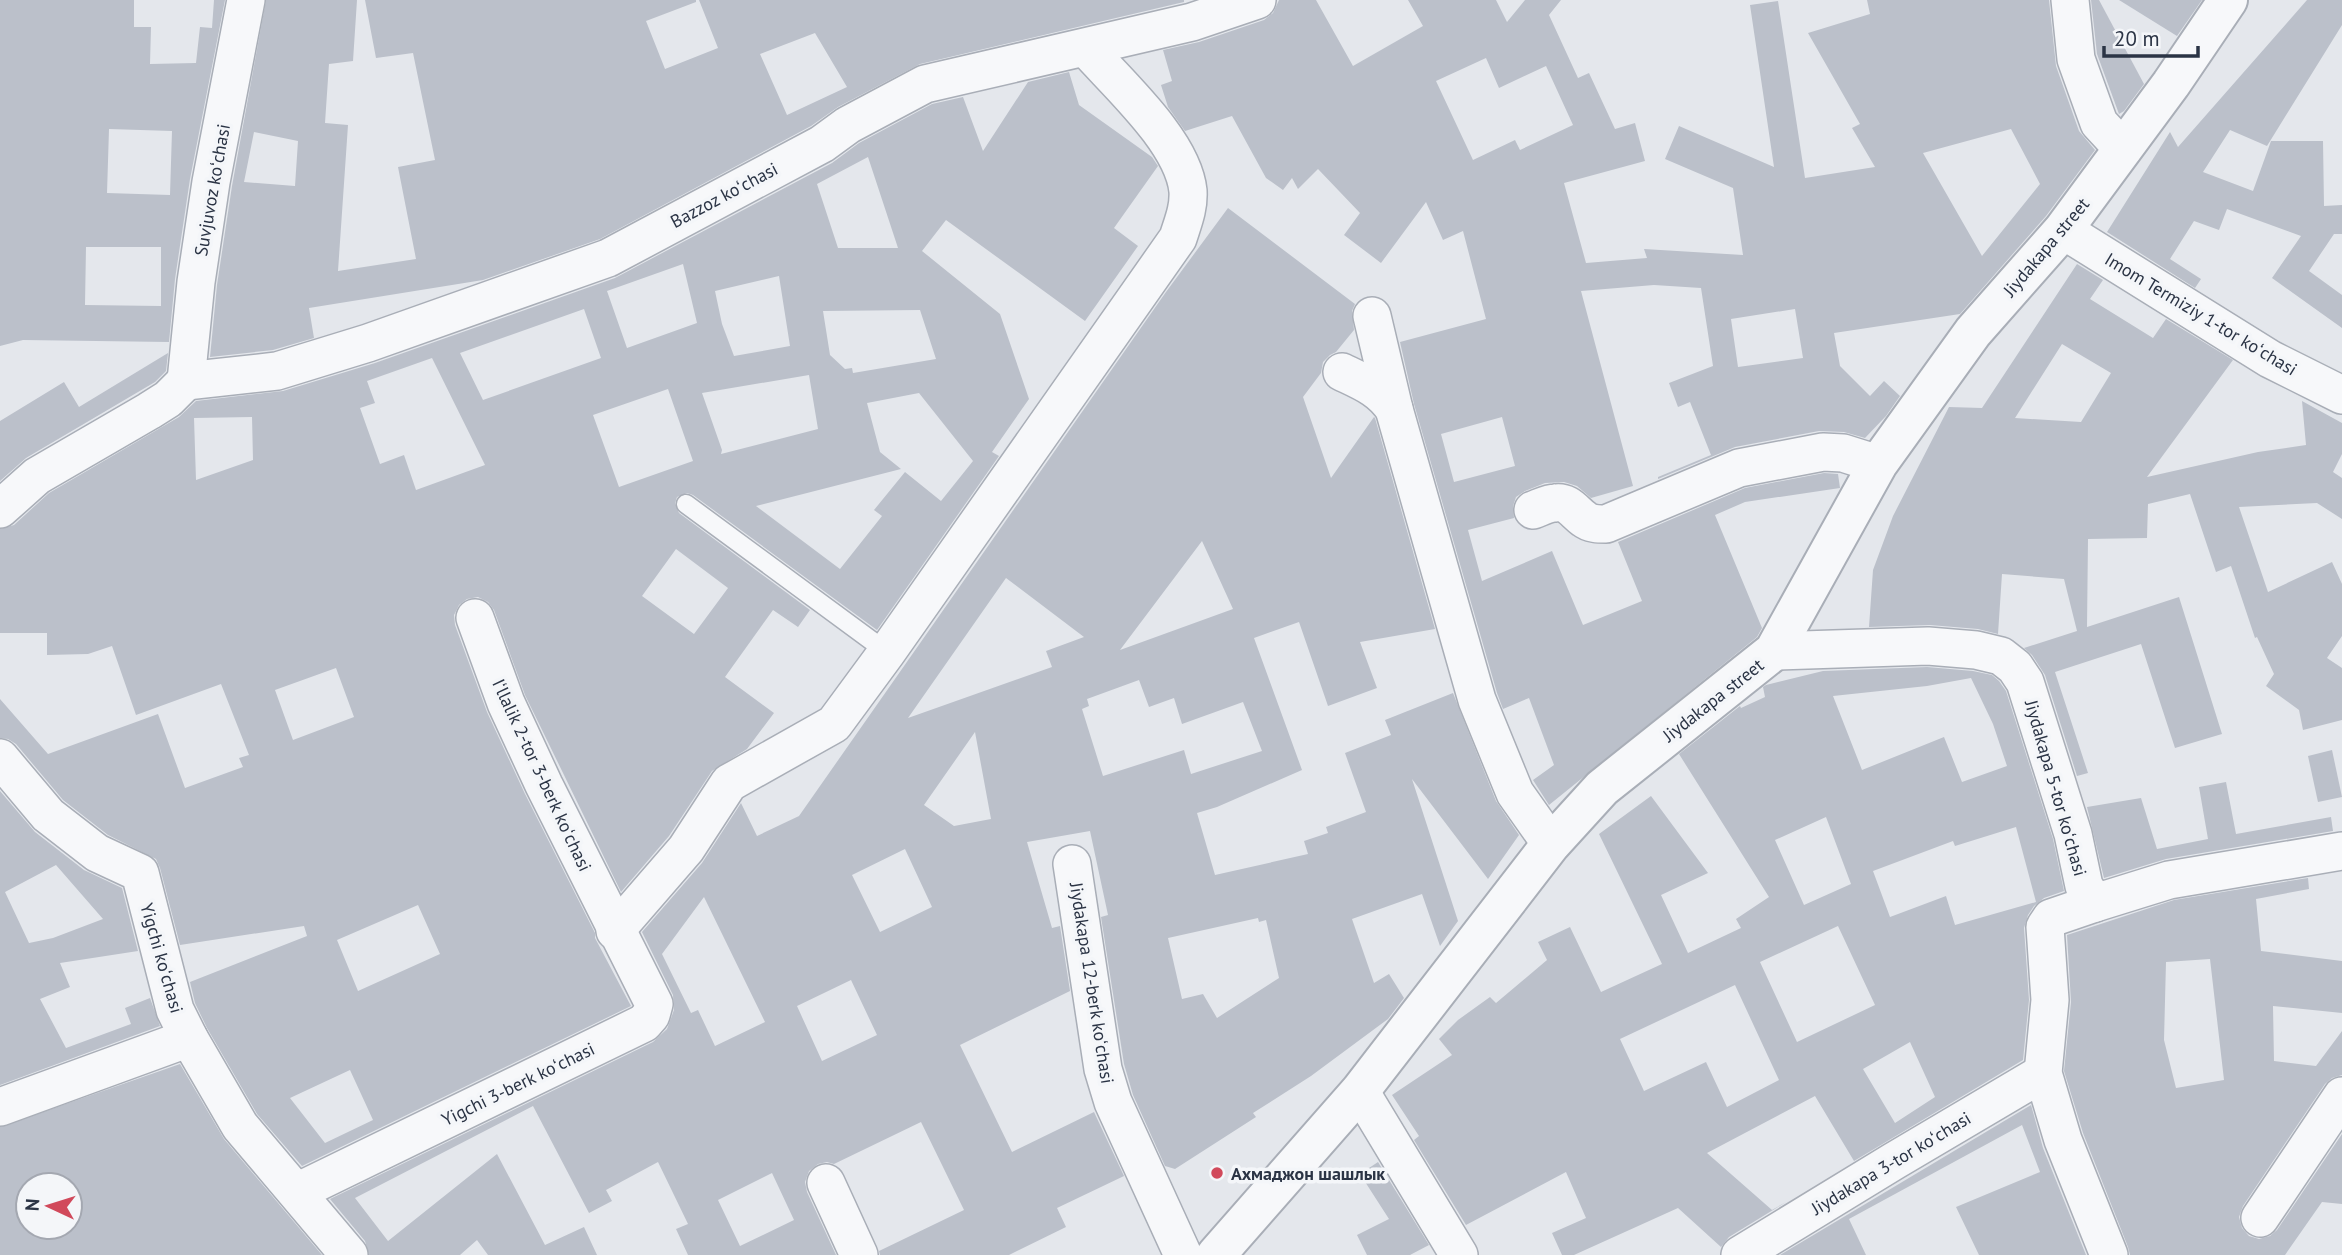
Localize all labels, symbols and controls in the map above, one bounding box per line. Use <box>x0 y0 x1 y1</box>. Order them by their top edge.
scale bar <box>2104 14 2198 58</box>
text: 20 m <box>2114 25 2160 52</box>
street label: Suvjuvoz koʻchasi <box>189 122 235 258</box>
street label: Bazzoz koʻchasi <box>666 157 782 233</box>
street label: Jiydakapa street <box>1997 193 2094 302</box>
street label: Imom Termiziy 1-tor koʻchasi <box>2101 247 2301 381</box>
street label: Jiydakapa street <box>1657 653 1768 747</box>
street label: Iʻllalik 2-tor 3-berk koʻchasi <box>487 675 597 875</box>
street label: Jiydakapa 5-tor koʻchasi <box>2020 696 2092 879</box>
street label: Jiydakapa 12-berk koʻchasi <box>1065 880 1119 1085</box>
street label: Yigchi koʻchasi <box>135 900 189 1016</box>
street label: Yigchi 3-berk koʻchasi <box>438 1037 598 1131</box>
street label: Jiydakapa 3-tor koʻchasi <box>1806 1106 1975 1220</box>
place label: Ахмаджон шашлык <box>1231 1162 1385 1185</box>
marker: Ахмаджон шашлык <box>1209 1165 1225 1181</box>
north arrow <box>14 1171 84 1241</box>
text: N <box>20 1198 44 1212</box>

